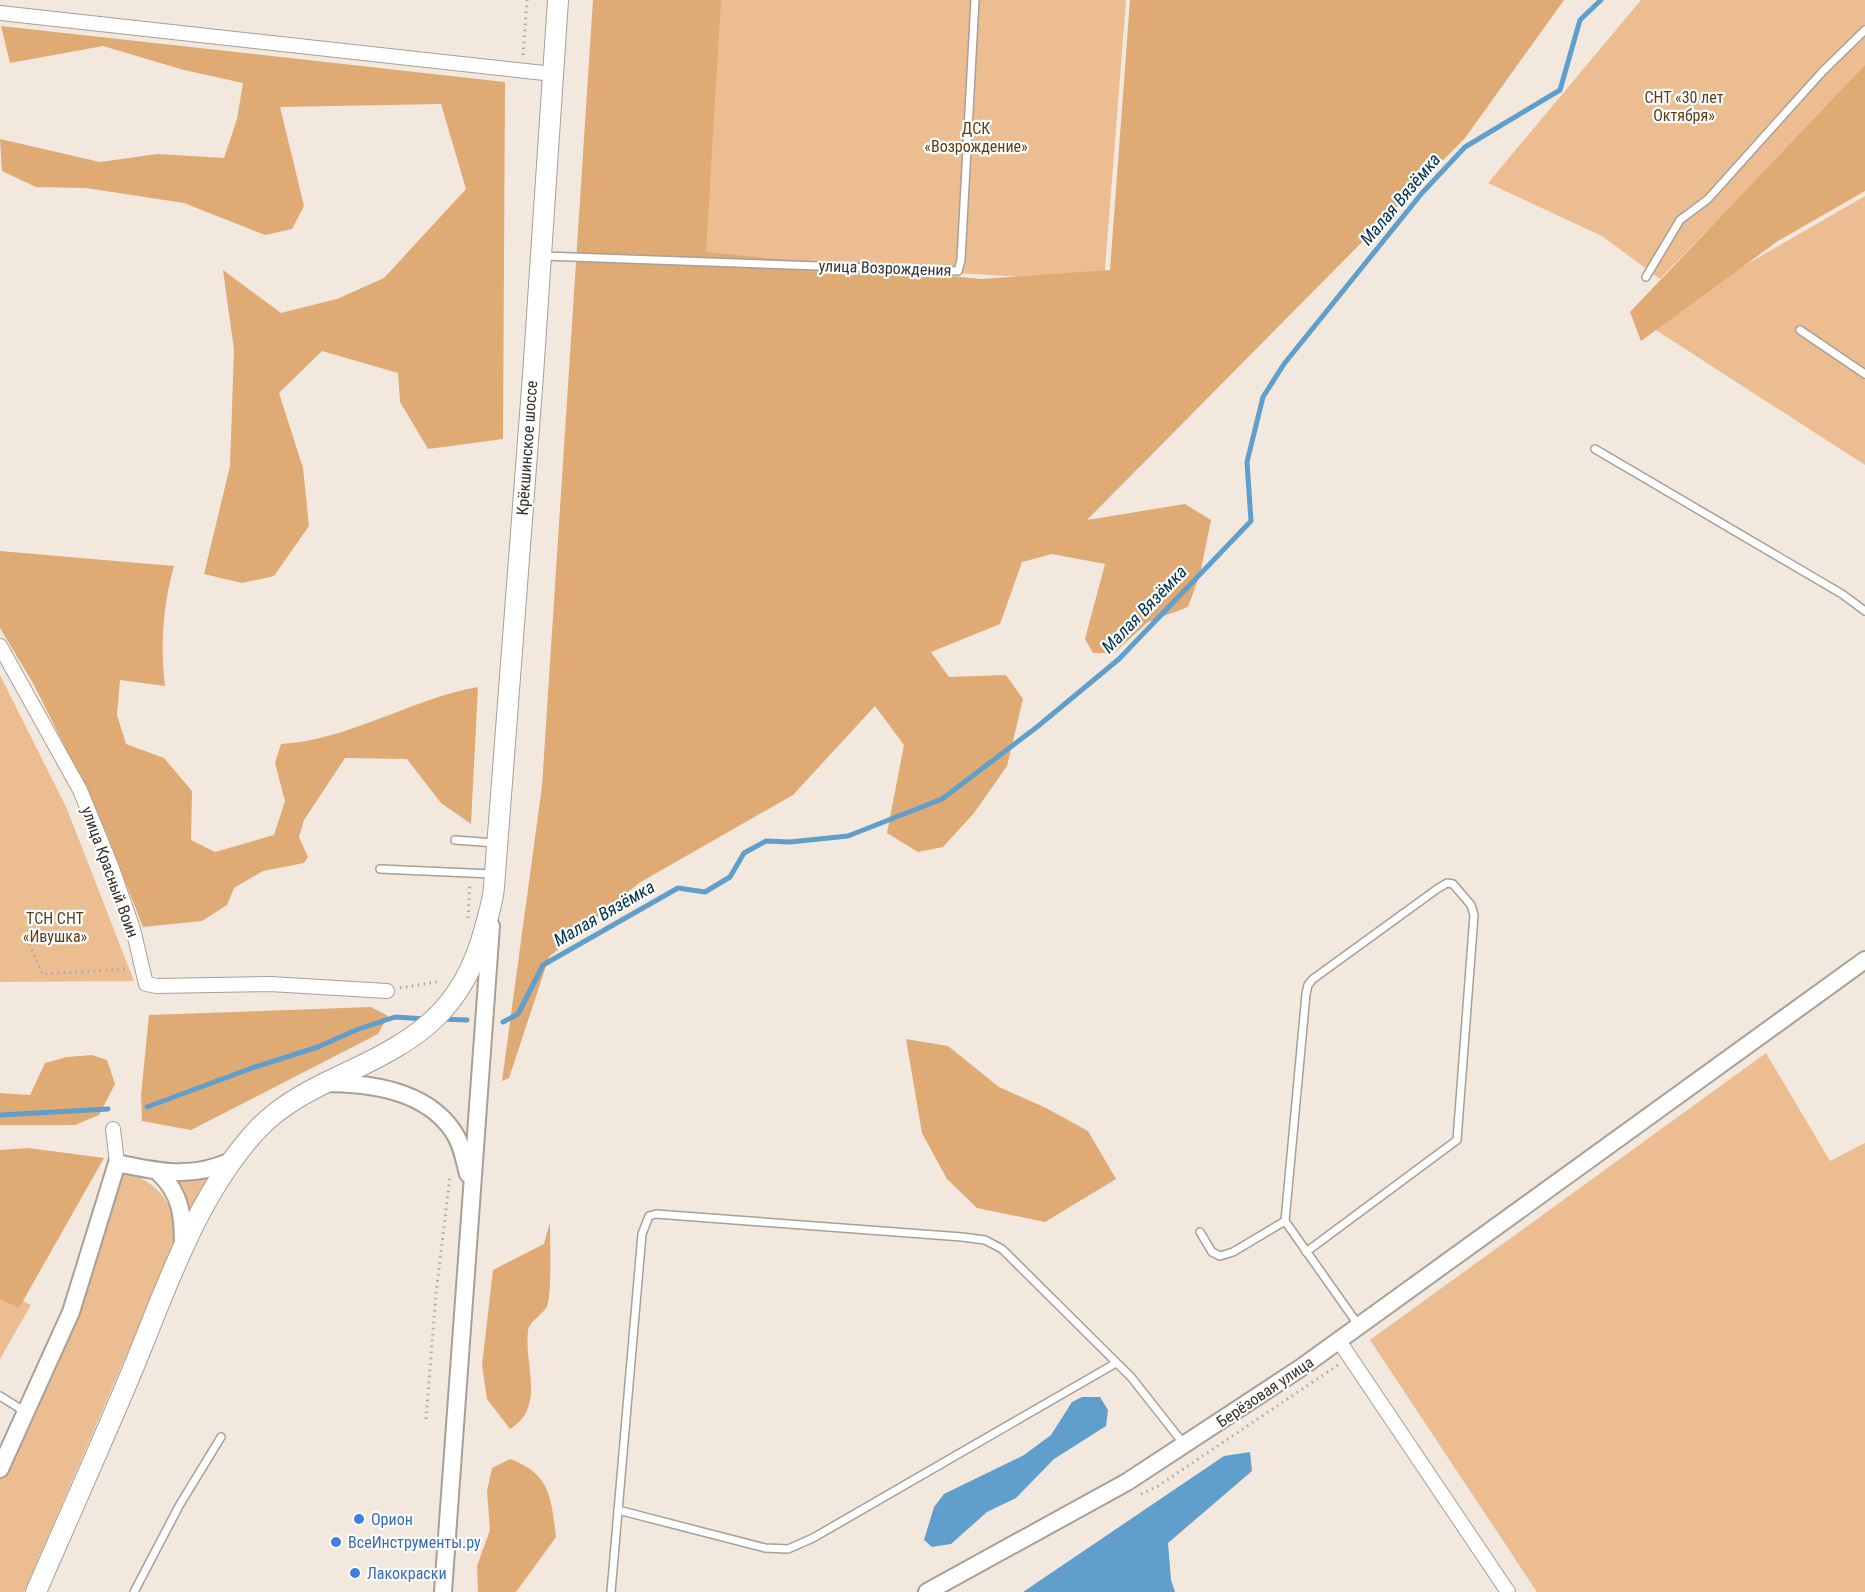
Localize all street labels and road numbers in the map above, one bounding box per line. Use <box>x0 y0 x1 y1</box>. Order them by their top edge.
street label: улица Возрождения <box>818 256 952 280</box>
street label: Крёкшинское шоссе <box>513 380 541 516</box>
street label: улица Красный Воин <box>77 804 143 940</box>
street label: Берёзовая улица <box>1213 1353 1317 1431</box>

